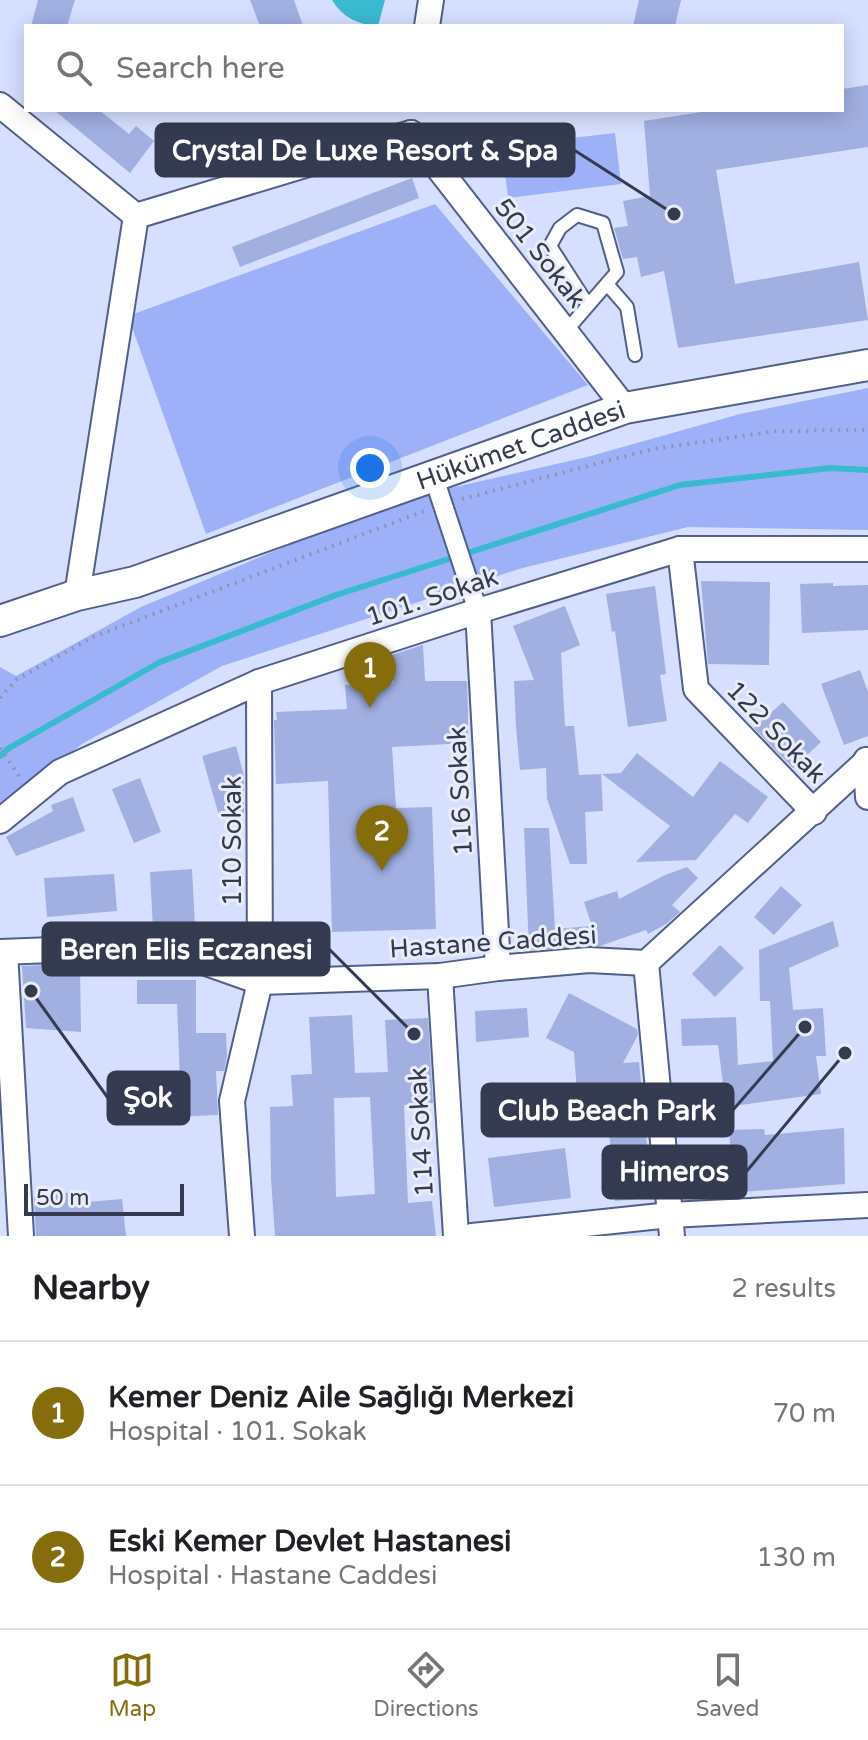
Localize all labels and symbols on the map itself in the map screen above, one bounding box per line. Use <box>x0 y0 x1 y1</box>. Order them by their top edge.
callout: Crystal De Luxe Resort & Spa <box>156 124 574 176</box>
text: Crystal De Luxe Resort & Spa <box>172 134 558 168</box>
street label: 501 Sokak <box>488 192 592 314</box>
street label: Hükümet Caddesi <box>412 394 629 496</box>
your location <box>350 448 390 488</box>
street label: 101. Sokak <box>362 561 502 633</box>
pin: 1 <box>344 642 396 708</box>
street label: 122 Sokak <box>720 674 832 790</box>
street label: 116 Sokak <box>441 725 479 857</box>
street label: 110 Sokak <box>217 776 248 906</box>
pin: 2 <box>356 805 408 871</box>
street label: Hastane Caddesi <box>388 919 598 965</box>
callout: Beren Elis Eczanesi <box>43 923 329 975</box>
text: Beren Elis Eczanesi <box>59 933 313 967</box>
street label: 114 Sokak <box>402 1066 440 1198</box>
callout: Şok <box>108 1072 189 1124</box>
text: Şok <box>123 1081 173 1115</box>
callout: Club Beach Park <box>482 1084 733 1136</box>
text: Club Beach Park <box>498 1094 716 1128</box>
callout: Himeros <box>603 1146 746 1198</box>
text: Himeros <box>619 1155 729 1189</box>
scale bar <box>24 1180 184 1216</box>

